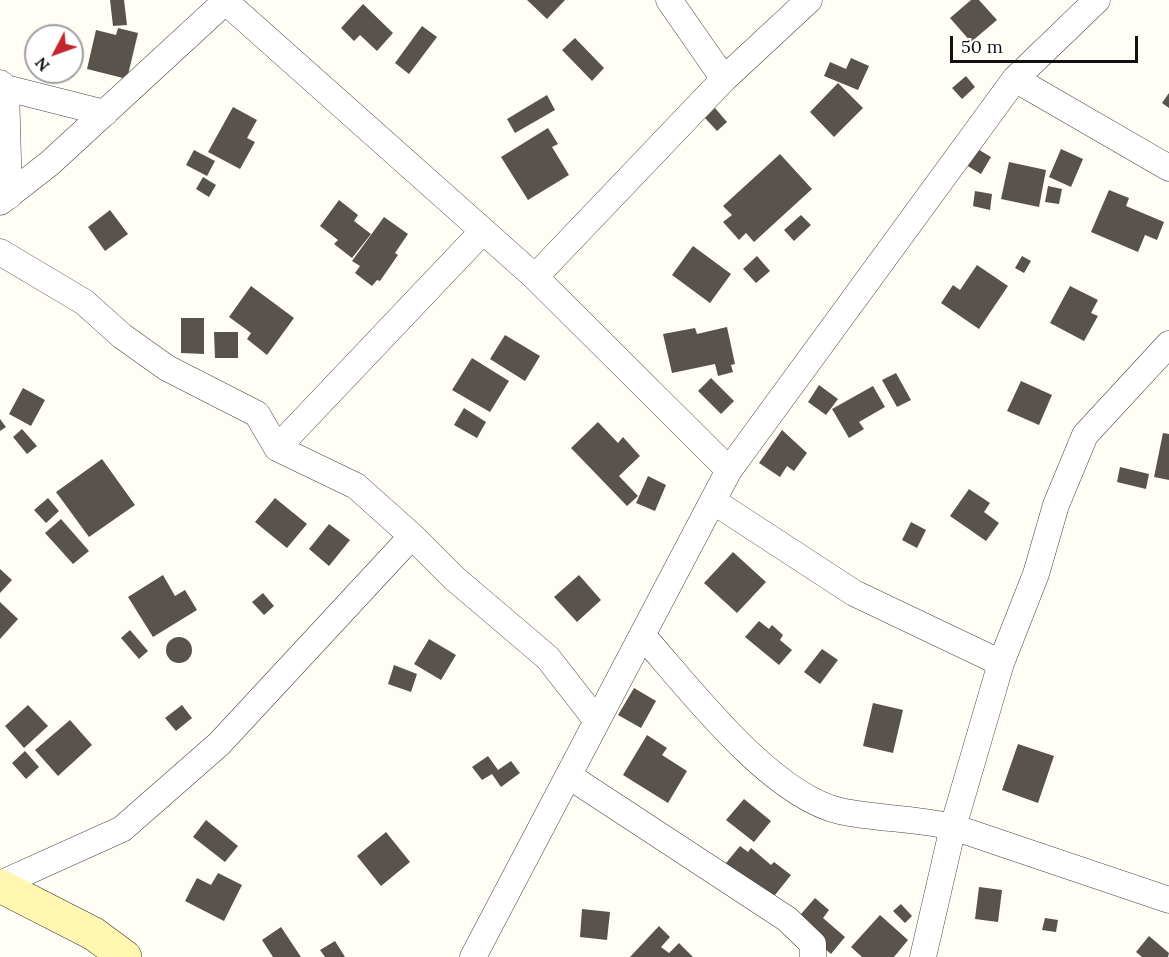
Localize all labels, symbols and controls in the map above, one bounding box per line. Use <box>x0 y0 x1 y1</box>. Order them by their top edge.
north arrow <box>24 24 84 84</box>
scale bar <box>953 24 1140 62</box>
text: 50 m <box>961 35 1003 58</box>
text: N <box>30 53 54 76</box>

